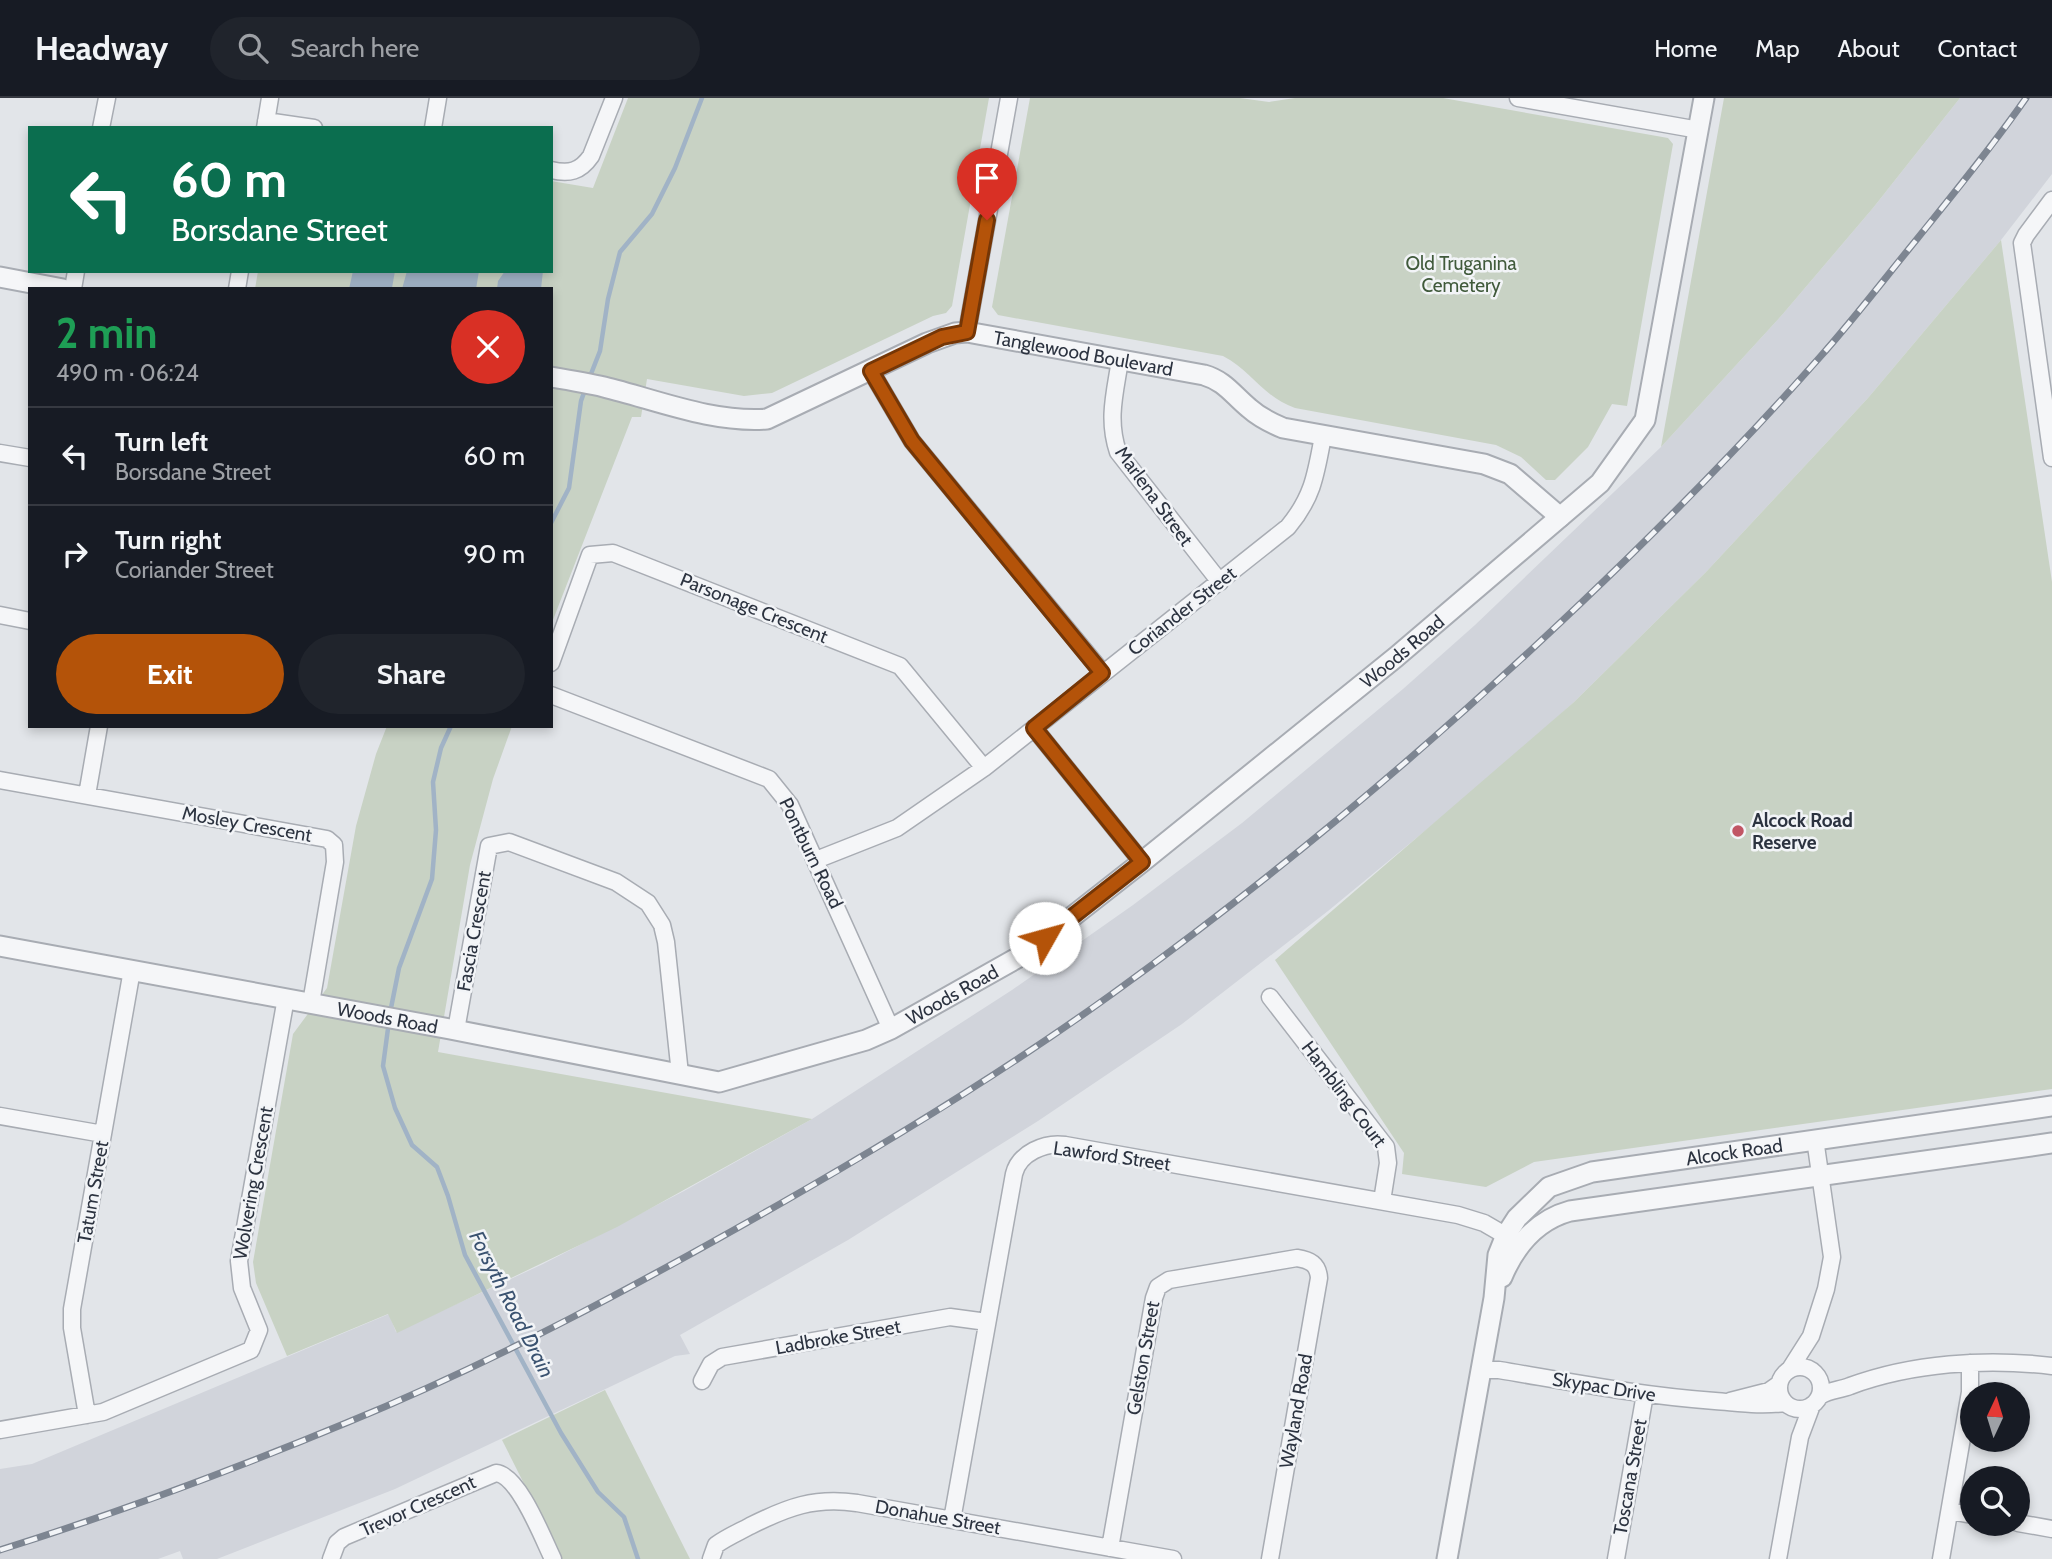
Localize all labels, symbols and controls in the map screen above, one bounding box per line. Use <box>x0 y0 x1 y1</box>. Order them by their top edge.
search box <box>210 17 700 80</box>
text: Headway <box>35 28 168 68</box>
icon: search <box>234 29 272 67</box>
text: Search here <box>290 32 419 64</box>
text: Home <box>1654 34 1717 63</box>
text: Map <box>1755 34 1800 63</box>
text: About <box>1838 34 1900 63</box>
text: Contact <box>1938 34 2017 63</box>
pin <box>957 148 1017 220</box>
text: 60 m <box>171 150 287 209</box>
icon: left <box>56 154 147 245</box>
icon: arrive <box>968 159 1006 197</box>
text: Borsdane Street <box>171 210 388 249</box>
park label: Old Truganina Cemetery <box>1405 252 1517 297</box>
text: 2 min <box>56 307 157 359</box>
button: close <box>451 310 525 384</box>
street label: Tanglewood Boulevard <box>992 326 1175 381</box>
text: 490 m · 06:24 <box>56 359 199 387</box>
text: Turn left <box>115 426 208 458</box>
icon: left <box>56 437 94 475</box>
text: 60 m <box>463 440 525 472</box>
street label: Marlena Street <box>1110 442 1198 551</box>
text: Borsdane Street <box>115 458 271 486</box>
text: Turn right <box>115 524 221 556</box>
icon: right <box>56 535 94 573</box>
text: 90 m <box>463 538 525 570</box>
text: Coriander Street <box>115 556 274 584</box>
street label: Coriander Street <box>1123 561 1241 660</box>
street label: Parsonage Crescent <box>677 568 832 648</box>
street label: Woods Road <box>1356 610 1449 693</box>
button: Exit <box>56 634 284 714</box>
button: Share <box>298 634 525 714</box>
street label: Pontburn Road <box>774 794 848 912</box>
street label: Mosley Crescent <box>180 801 314 847</box>
place label: Alcock Road Reserve <box>1752 809 1853 854</box>
marker: Alcock Road Reserve <box>1730 823 1746 839</box>
street label: Fascia Crescent <box>452 868 496 993</box>
position arrow <box>1008 901 1082 975</box>
street label: Woods Road <box>902 960 1002 1030</box>
street label: Woods Road <box>335 997 440 1038</box>
street label: Hambling Court <box>1297 1036 1392 1152</box>
street label: Wolvering Crescent <box>228 1104 278 1261</box>
street label: Alcock Road <box>1684 1133 1784 1170</box>
street label: Lawford Street <box>1052 1136 1173 1176</box>
street label: Tatum Street <box>73 1138 113 1245</box>
water label: Forsyth Road Drain <box>464 1226 560 1382</box>
street label: Gelston Street <box>1122 1299 1164 1417</box>
street label: Ladbroke Street <box>774 1315 903 1359</box>
street label: Wayland Road <box>1275 1352 1317 1470</box>
street label: Skypac Drive <box>1551 1367 1658 1407</box>
north arrow <box>1960 1382 2030 1452</box>
map controls <box>1960 1382 2030 1536</box>
street label: Toscana Street <box>1608 1417 1652 1537</box>
button: search <box>1960 1466 2030 1536</box>
street label: Trevor Crescent <box>357 1470 480 1542</box>
street label: Donahue Street <box>873 1495 1003 1539</box>

